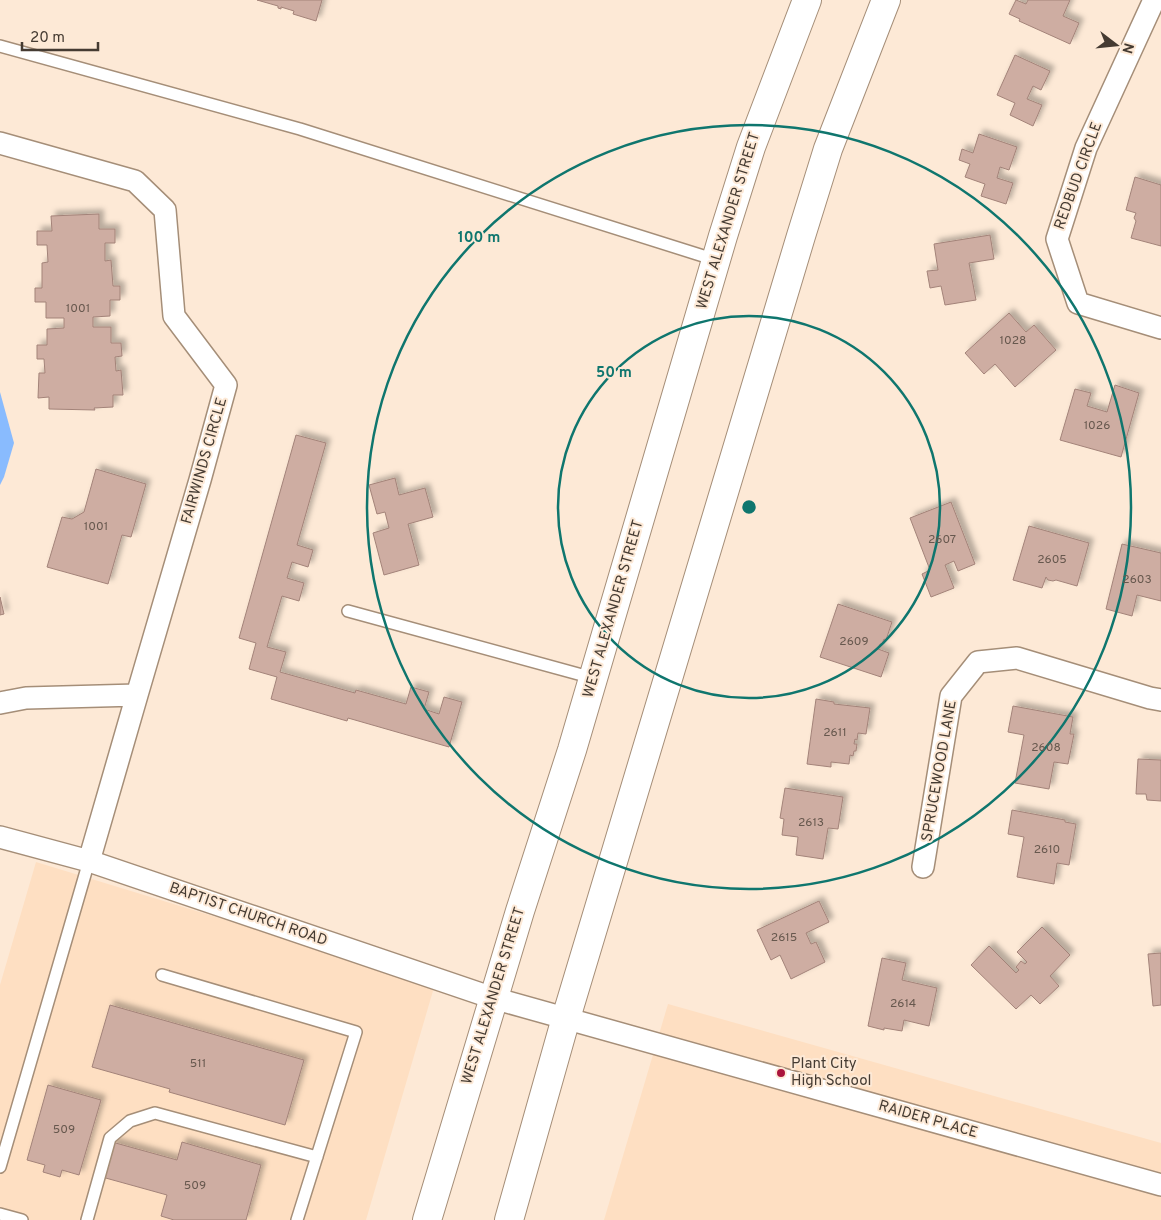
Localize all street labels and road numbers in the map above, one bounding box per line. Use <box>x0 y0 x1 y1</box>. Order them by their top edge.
street label: REDBUD CIRCLE <box>1051 119 1107 233</box>
street label: WEST ALEXANDER STREET <box>693 130 765 312</box>
street label: FAIRWINDS CIRCLE <box>178 396 232 526</box>
street label: WEST ALEXANDER STREET <box>579 518 649 700</box>
street label: SPRUCEWOOD LANE <box>918 699 962 843</box>
street label: BAPTIST CHURCH ROAD <box>166 879 330 951</box>
street label: WEST ALEXANDER STREET <box>458 905 530 1087</box>
street label: RAIDER PLACE <box>876 1097 980 1143</box>

